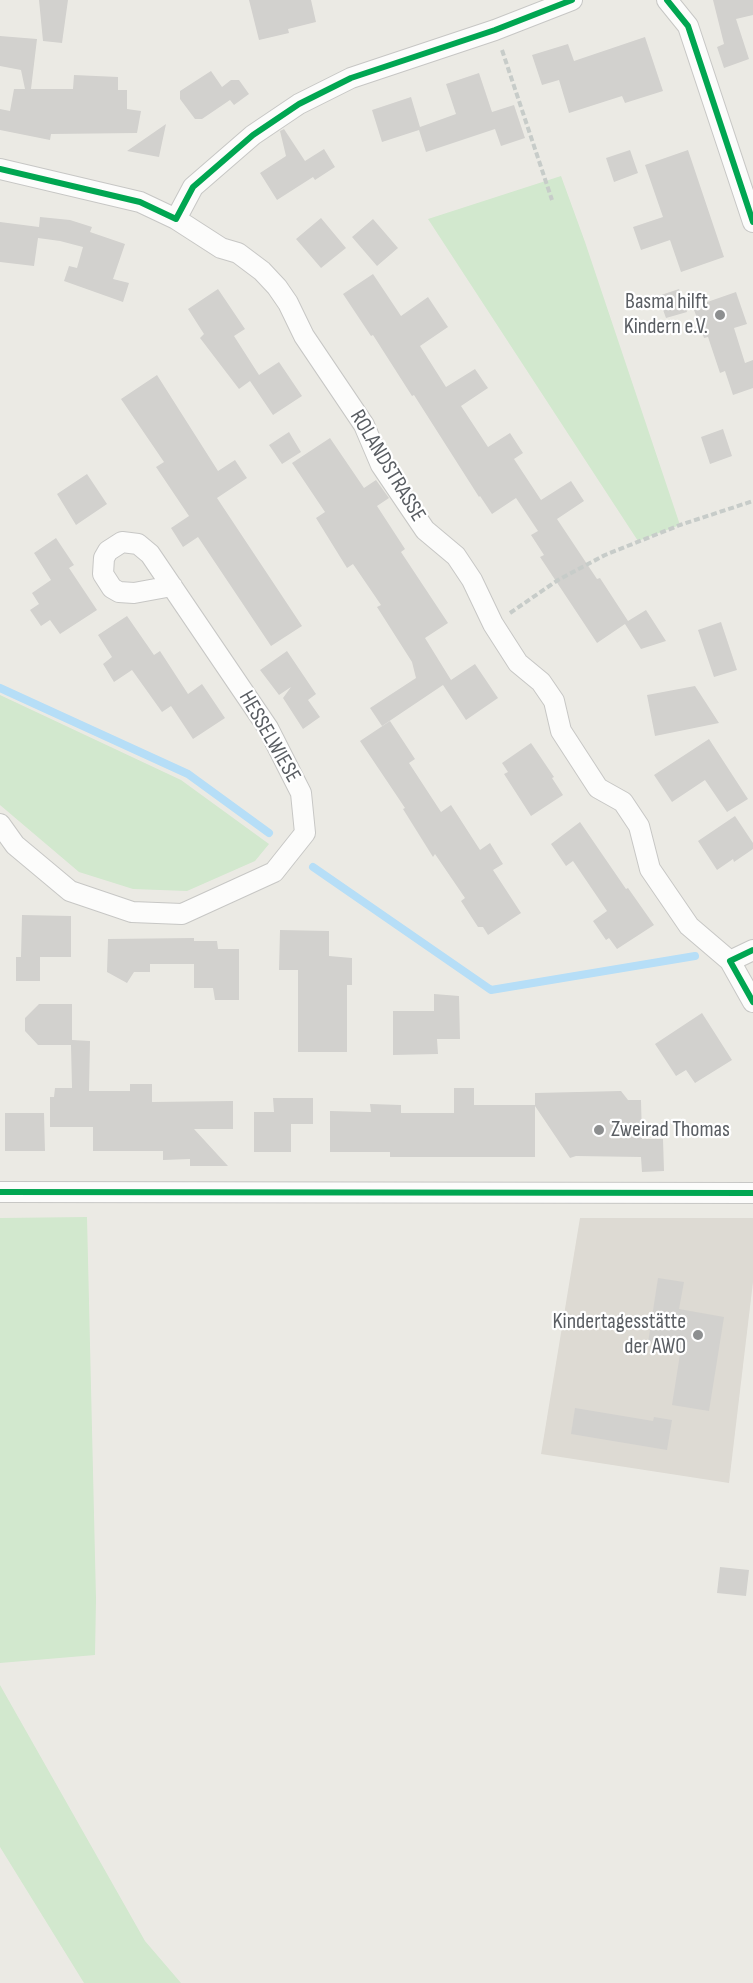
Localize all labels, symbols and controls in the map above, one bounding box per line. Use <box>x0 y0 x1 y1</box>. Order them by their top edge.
place label: Basma hilft Kindern e.V. <box>624 289 708 340</box>
marker: Basma hilft Kindern e.V. <box>713 308 727 322</box>
street label: ROLANDSTRASSE <box>343 405 431 527</box>
street label: HESSELWIESE <box>232 686 306 788</box>
place label: Zweirad Thomas <box>611 1117 730 1143</box>
marker: Zweirad Thomas <box>592 1123 606 1137</box>
place label: Kindertagesstätte der AWO <box>553 1309 686 1360</box>
marker: Kindertagesstätte der AWO <box>691 1328 705 1342</box>

